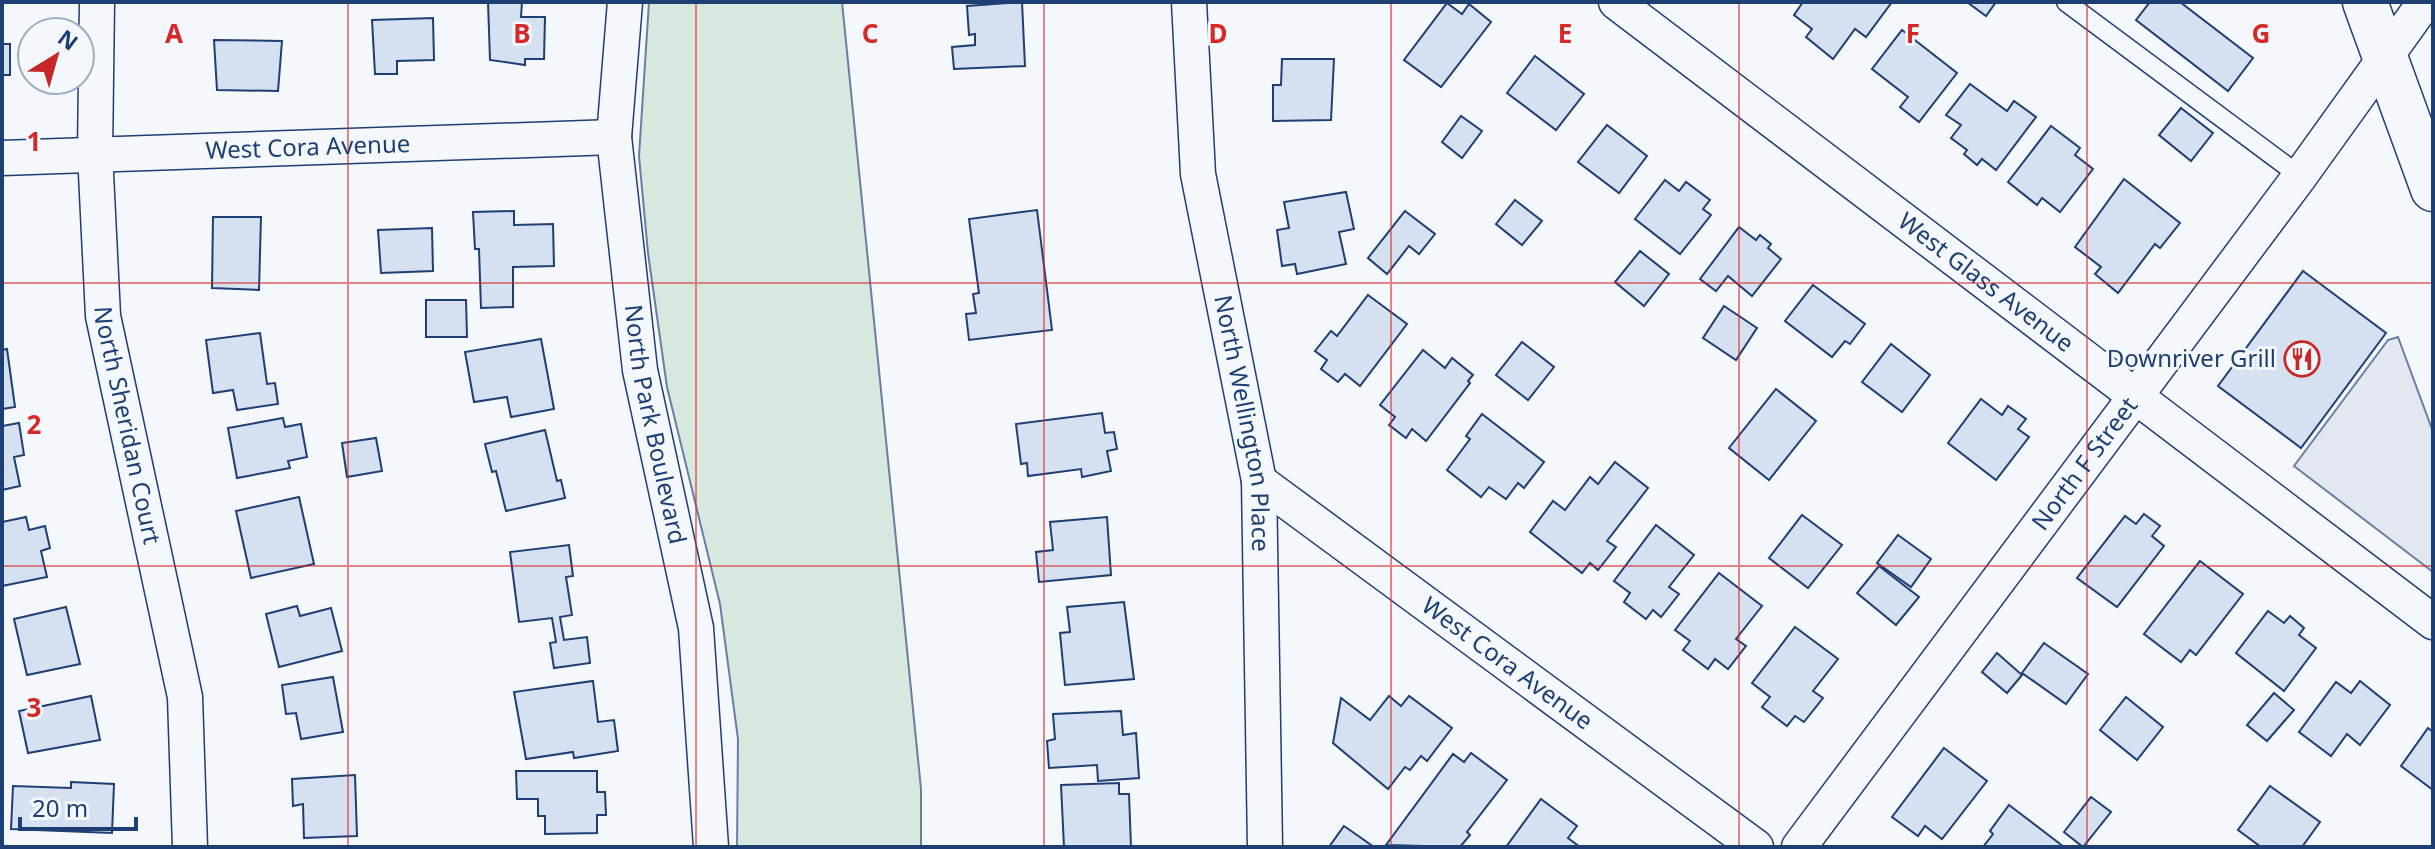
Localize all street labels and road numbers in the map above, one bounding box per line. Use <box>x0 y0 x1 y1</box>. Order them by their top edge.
street label: West Cora Avenue <box>205 126 411 166</box>
street label: West Glass Avenue <box>1892 204 2081 359</box>
street label: North Wellington Place <box>1207 292 1278 552</box>
street label: North Park Boulevard <box>618 303 695 547</box>
street label: North Sheridan Court <box>88 306 170 547</box>
street label: North F Street <box>2023 390 2145 536</box>
street label: West Cora Avenue <box>1416 588 1600 736</box>

